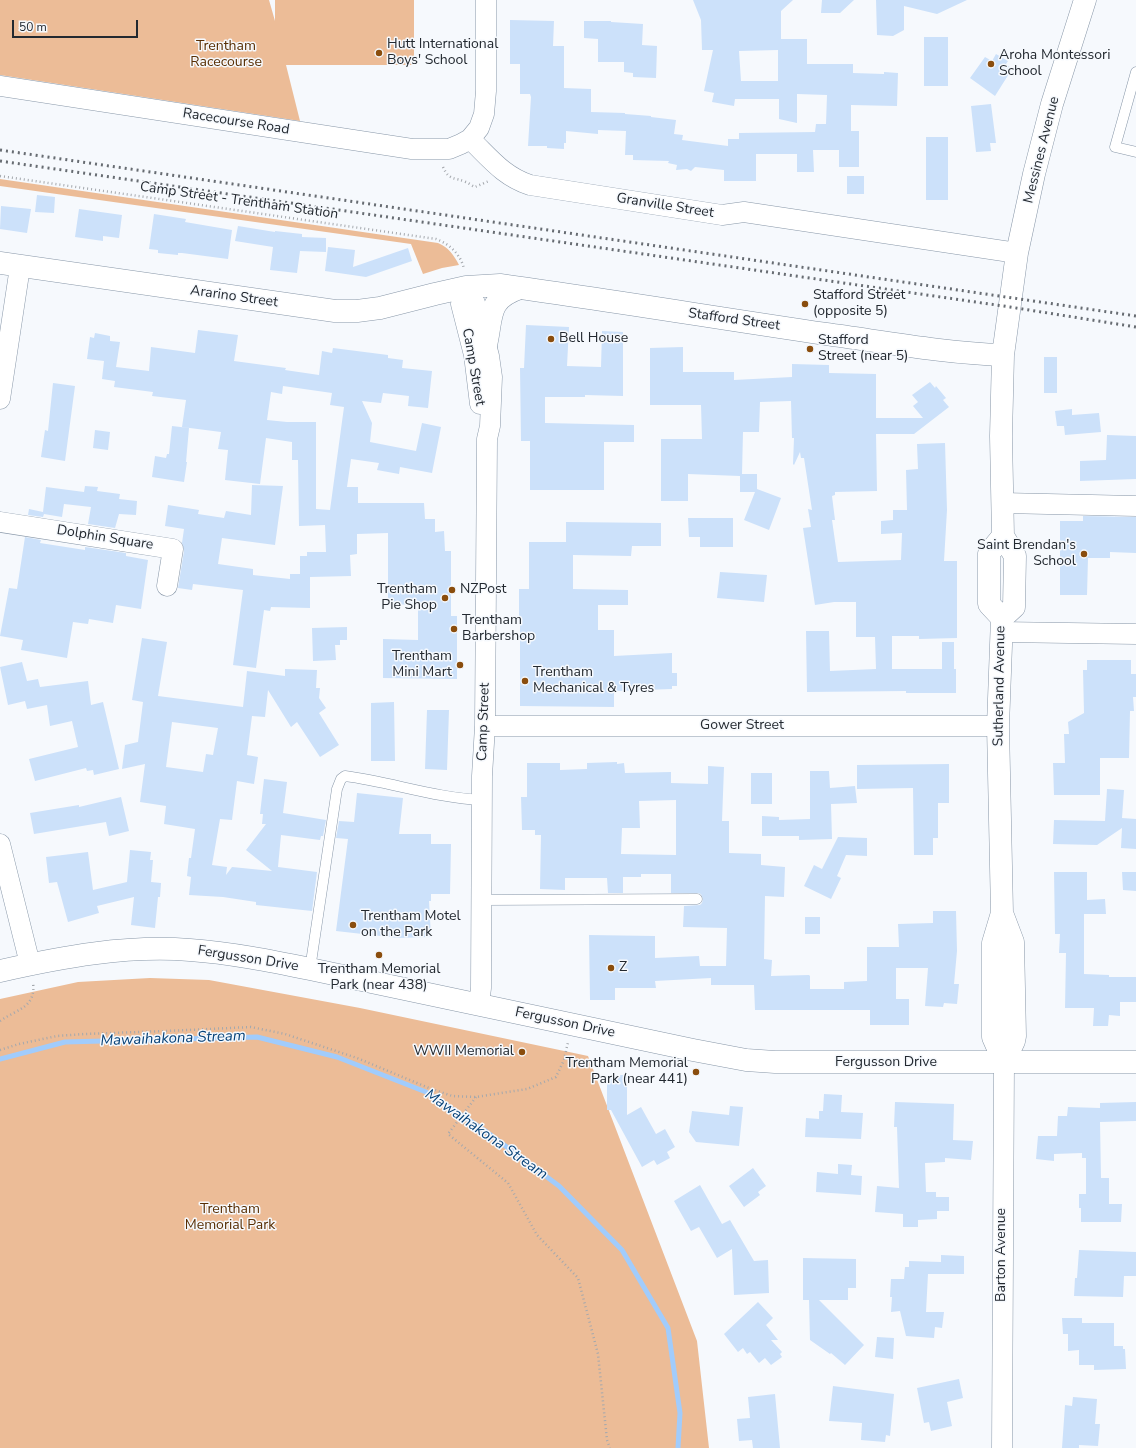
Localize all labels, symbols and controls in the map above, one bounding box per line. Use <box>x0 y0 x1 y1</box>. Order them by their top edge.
scale bar <box>14 12 140 38</box>
text: 50 m <box>19 19 47 35</box>
place label: Hutt International Boys' School <box>387 37 498 70</box>
park label: Trentham Racecourse <box>190 39 262 72</box>
marker: Hutt International Boys' School <box>374 48 384 58</box>
place label: Aroha Montessori School <box>999 48 1110 80</box>
marker: Aroha Montessori School <box>986 59 996 69</box>
street label: Messines Avenue <box>1021 95 1063 205</box>
street label: Racecourse Road <box>181 105 291 139</box>
street label: Camp Street - Trentham Station <box>139 179 339 223</box>
street label: Granville Street <box>615 190 715 222</box>
street label: Ararino Street <box>189 283 279 311</box>
place label: Stafford Street (opposite 5) <box>813 288 905 320</box>
marker: Stafford Street (opposite 5) <box>800 299 810 309</box>
street label: Stafford Street <box>687 305 781 335</box>
street label: Camp Street <box>458 327 488 407</box>
place label: Bell House <box>559 331 628 347</box>
place label: Stafford Street (near 5) <box>818 333 909 366</box>
marker: Bell House <box>546 334 556 344</box>
marker: Stafford Street (near 5) <box>805 344 815 354</box>
street label: Dolphin Square <box>55 522 155 554</box>
place label: Saint Brendan's School <box>977 538 1076 570</box>
marker: Saint Brendan's School <box>1079 549 1089 559</box>
place label: Trentham Pie Shop <box>377 582 437 614</box>
place label: NZPost <box>460 582 507 598</box>
marker: NZPost <box>447 585 457 595</box>
marker: Trentham Pie Shop <box>440 593 450 603</box>
place label: Trentham Barbershop <box>462 613 535 646</box>
marker: Trentham Barbershop <box>449 624 459 634</box>
street label: Sutherland Avenue <box>991 626 1009 746</box>
place label: Trentham Mini Mart <box>392 649 452 682</box>
marker: Trentham Mini Mart <box>455 660 465 670</box>
place label: Trentham Mechanical & Tyres <box>533 665 654 698</box>
marker: Trentham Mechanical & Tyres <box>520 676 530 686</box>
street label: Camp Street <box>474 682 494 762</box>
street label: Gower Street <box>700 718 784 734</box>
place label: Trentham Motel on the Park <box>361 909 461 942</box>
marker: Trentham Motel on the Park <box>348 920 358 930</box>
street label: Fergusson Drive <box>196 943 300 975</box>
marker: Trentham Memorial Park (near 438) <box>374 950 384 960</box>
place label: Z <box>619 960 627 976</box>
place label: Trentham Memorial Park (near 438) <box>318 962 440 994</box>
marker: Z <box>606 963 616 973</box>
street label: Fergusson Drive <box>513 1004 617 1042</box>
water label: Mawaihakona Stream <box>100 1027 246 1051</box>
place label: WWII Memorial <box>413 1044 514 1060</box>
marker: WWII Memorial <box>517 1047 527 1057</box>
street label: Fergusson Drive <box>835 1055 937 1071</box>
place label: Trentham Memorial Park (near 441) <box>565 1056 688 1088</box>
marker: Trentham Memorial Park (near 441) <box>691 1067 701 1077</box>
water label: Mawaihakona Stream <box>421 1086 551 1184</box>
park label: Trentham Memorial Park <box>185 1202 275 1234</box>
street label: Barton Avenue <box>994 1208 1010 1302</box>

